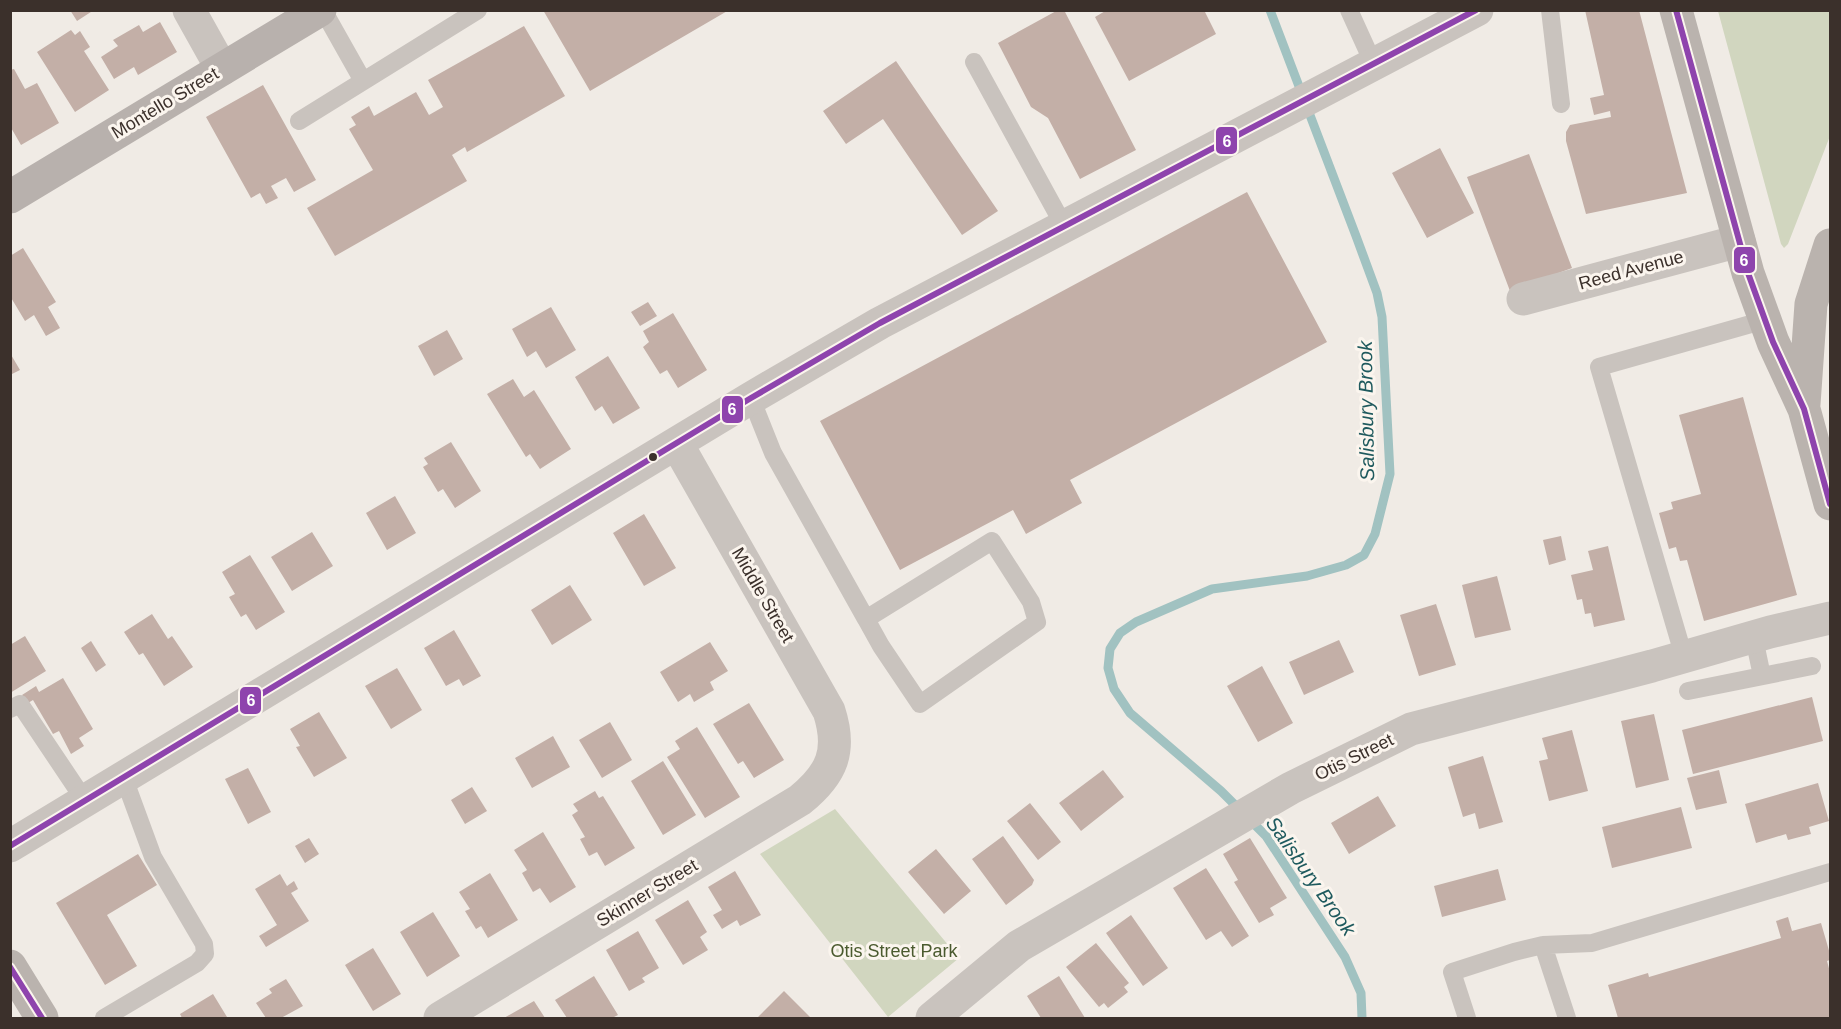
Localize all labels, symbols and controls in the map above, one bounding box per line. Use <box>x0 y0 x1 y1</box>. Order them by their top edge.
street label: Montello Street <box>108 63 222 143</box>
line badge: 6 <box>1215 126 1238 155</box>
text: 6 <box>1223 133 1232 150</box>
street label: Reed Avenue <box>1576 246 1686 294</box>
line badge: 6 <box>1733 246 1756 274</box>
text: 6 <box>1740 252 1749 269</box>
water label: Salisbury Brook <box>1354 340 1378 481</box>
line badge: 6 <box>721 395 744 424</box>
text: 6 <box>728 401 737 418</box>
unlabelled marker <box>647 451 659 463</box>
street label: Middle Street <box>728 544 798 646</box>
line badge: 6 <box>239 686 262 715</box>
text: 6 <box>247 692 256 709</box>
street label: Otis Street <box>1311 729 1397 785</box>
water label: Salisbury Brook <box>1262 812 1361 940</box>
street label: Skinner Street <box>593 855 701 931</box>
park label: Otis Street Park <box>830 941 959 961</box>

